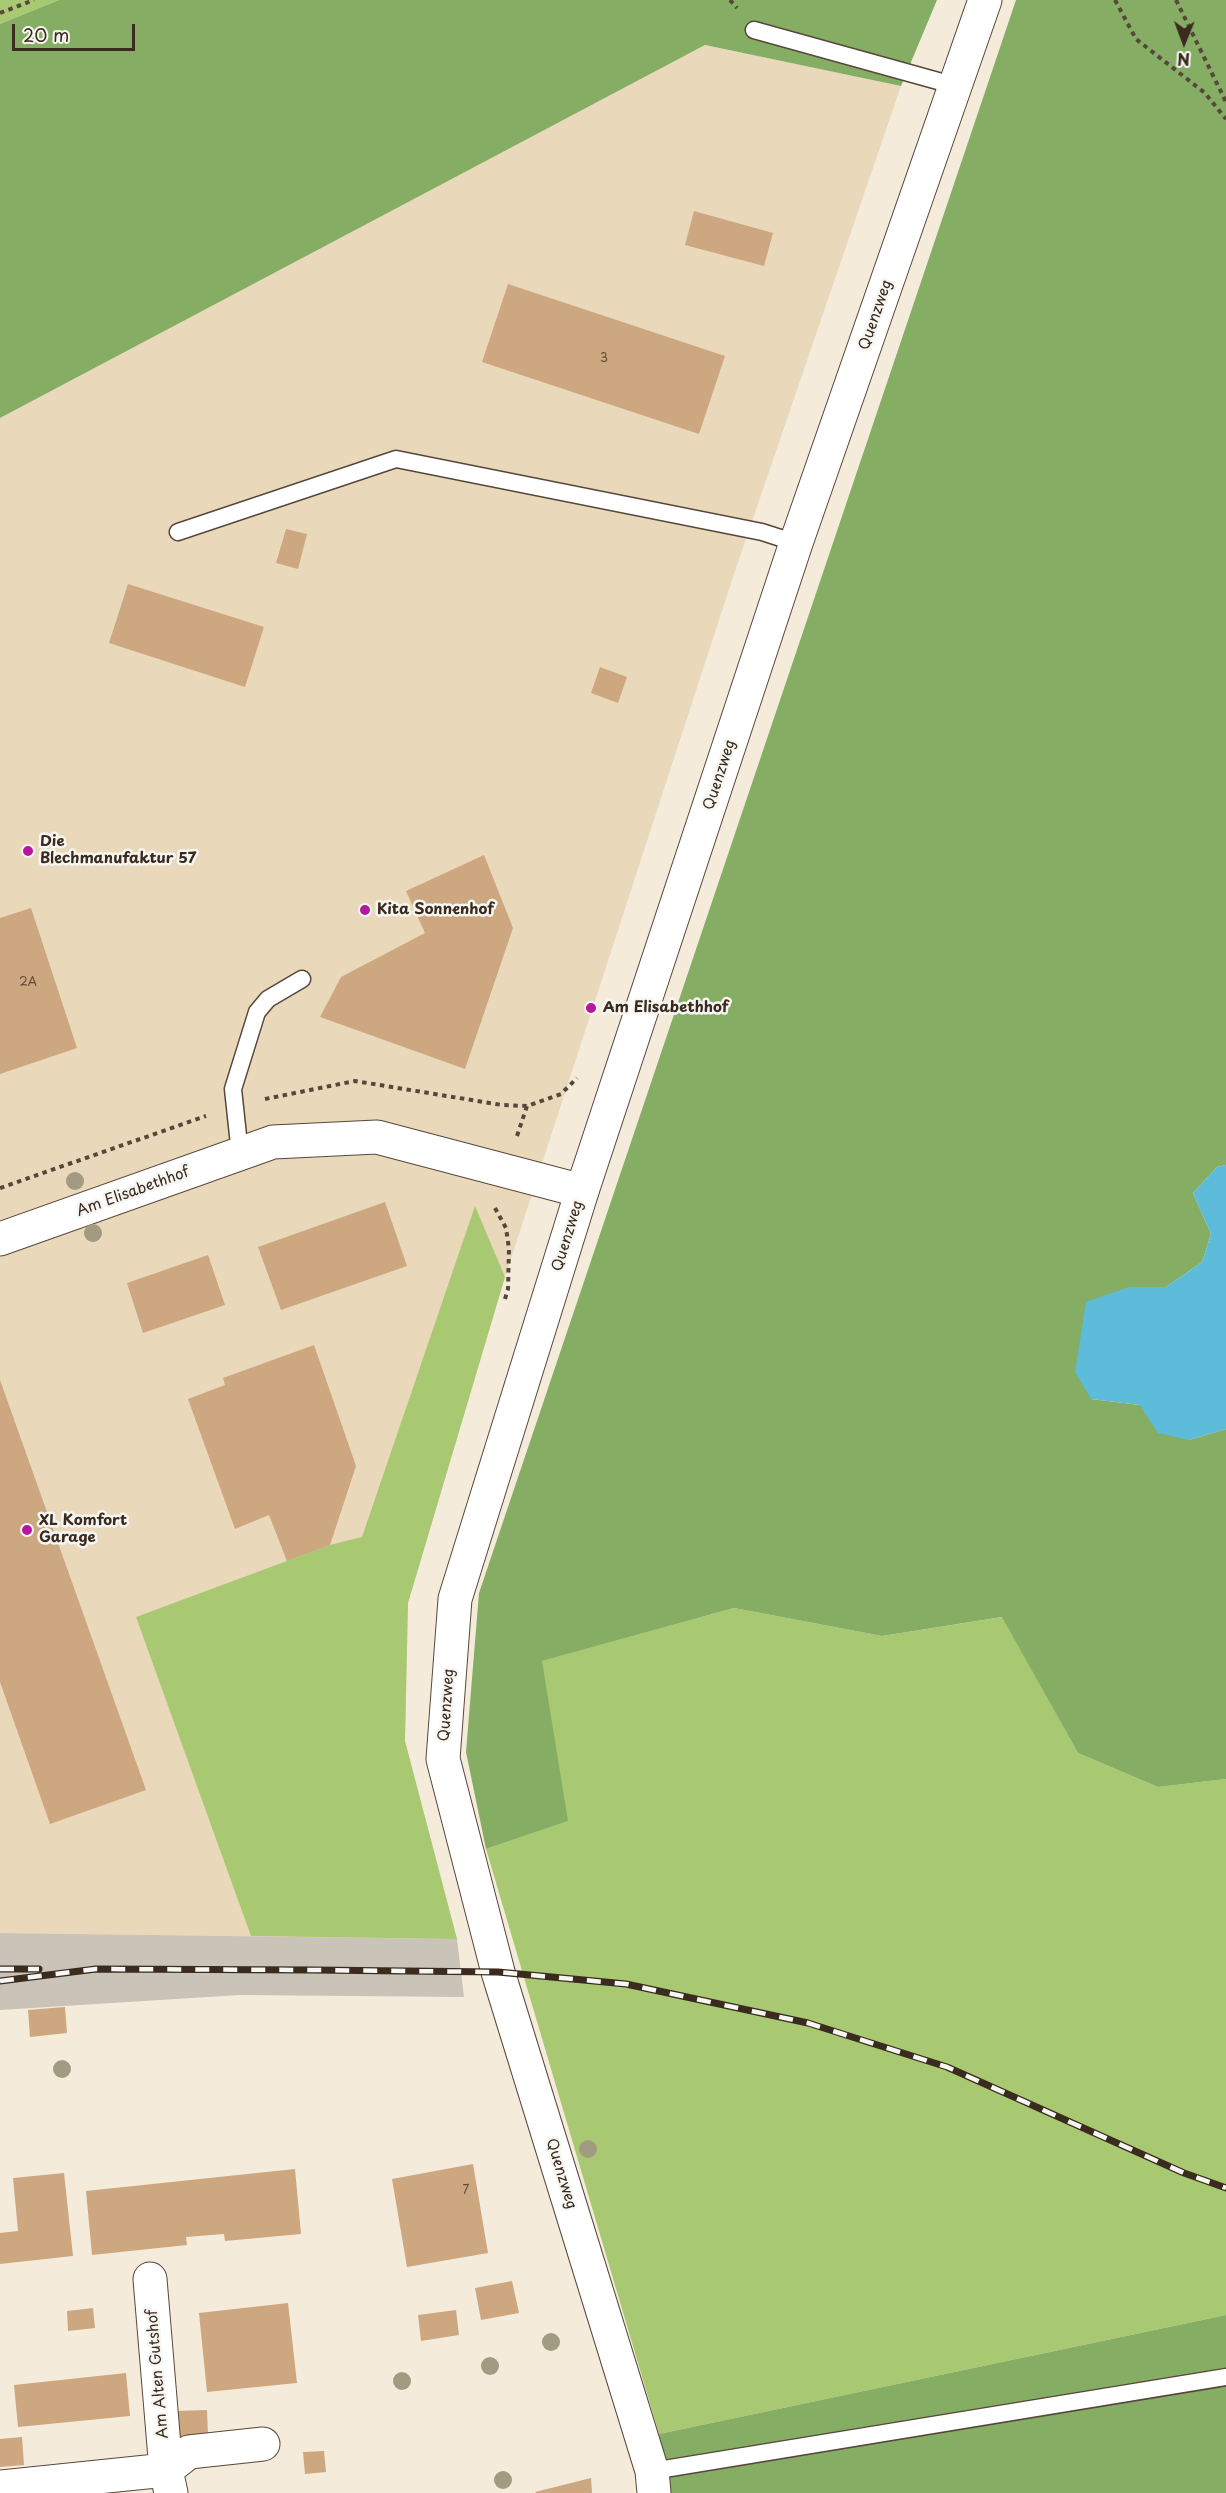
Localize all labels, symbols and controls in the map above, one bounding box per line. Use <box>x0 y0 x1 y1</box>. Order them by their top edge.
scale bar <box>15 12 138 50</box>
north arrow <box>1154 12 1214 72</box>
text: 20 m <box>23 21 69 48</box>
text: N <box>1177 48 1190 72</box>
street label: Quenzweg <box>856 277 896 353</box>
house number: 3 <box>600 352 608 366</box>
street label: Quenzweg <box>700 737 740 813</box>
place label: Die Blechmanufaktur 57 <box>40 833 196 868</box>
marker: Die Blechmanufaktur 57 <box>21 844 35 858</box>
place label: Kita Sonnenhof <box>377 901 494 919</box>
marker: Kita Sonnenhof <box>358 903 372 917</box>
house number: 2A <box>19 976 37 990</box>
place label: Am Elisabethhof <box>603 999 728 1017</box>
marker: Am Elisabethhof <box>584 1001 598 1015</box>
street label: Am Elisabethhof <box>74 1163 192 1221</box>
street label: Quenzweg <box>549 1198 587 1274</box>
place label: XL Komfort Garage <box>39 1512 127 1547</box>
marker: XL Komfort Garage <box>20 1523 34 1537</box>
street label: Quenzweg <box>435 1668 459 1742</box>
street label: Quenzweg <box>542 2136 580 2212</box>
house number: 7 <box>463 2184 469 2198</box>
street label: Am Alten Gutshof <box>143 2309 173 2439</box>

